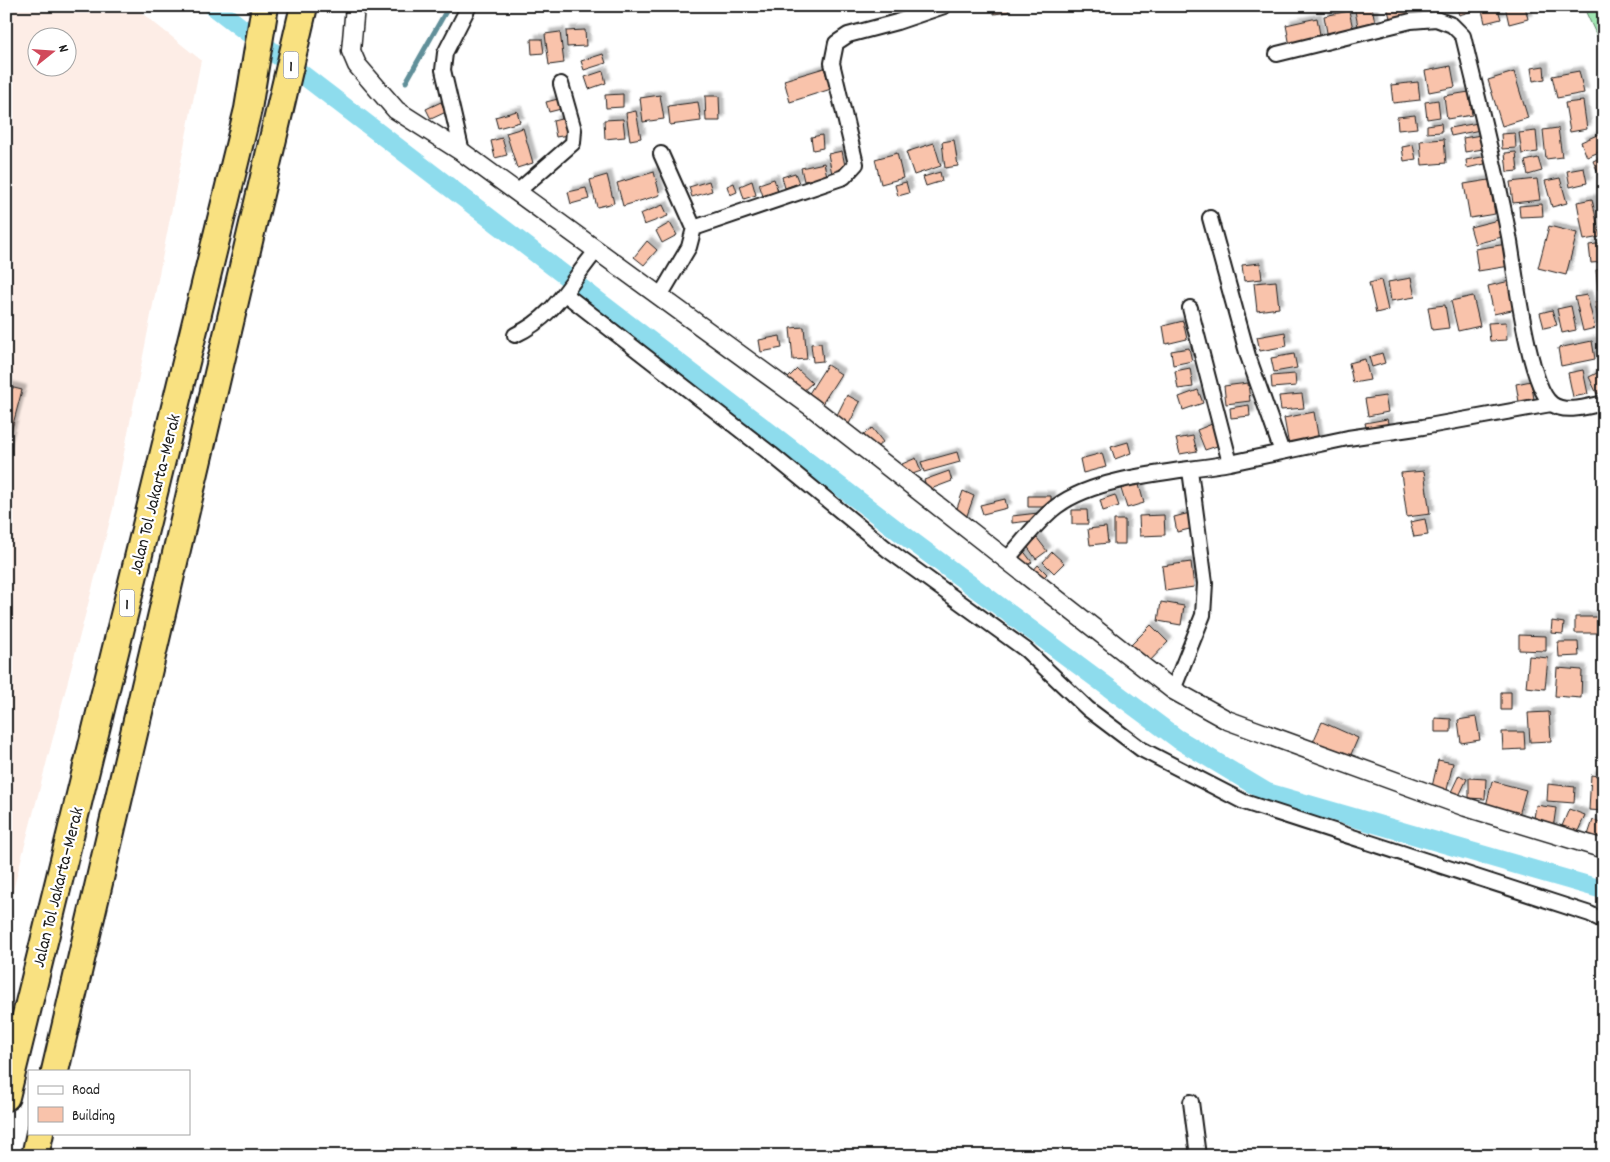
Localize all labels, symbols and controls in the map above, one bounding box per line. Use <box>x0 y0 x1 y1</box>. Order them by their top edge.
north arrow <box>28 28 78 78</box>
text: N <box>52 43 73 55</box>
road number: 1 <box>284 52 298 78</box>
street label: Jalan Tol Jakarta–Merak <box>124 412 188 578</box>
road number: 1 <box>120 590 134 616</box>
street label: Jalan Tol Jakarta–Merak <box>27 805 91 971</box>
legend <box>28 1070 190 1134</box>
text: Road <box>72 1080 100 1102</box>
text: Building <box>72 1106 115 1128</box>

